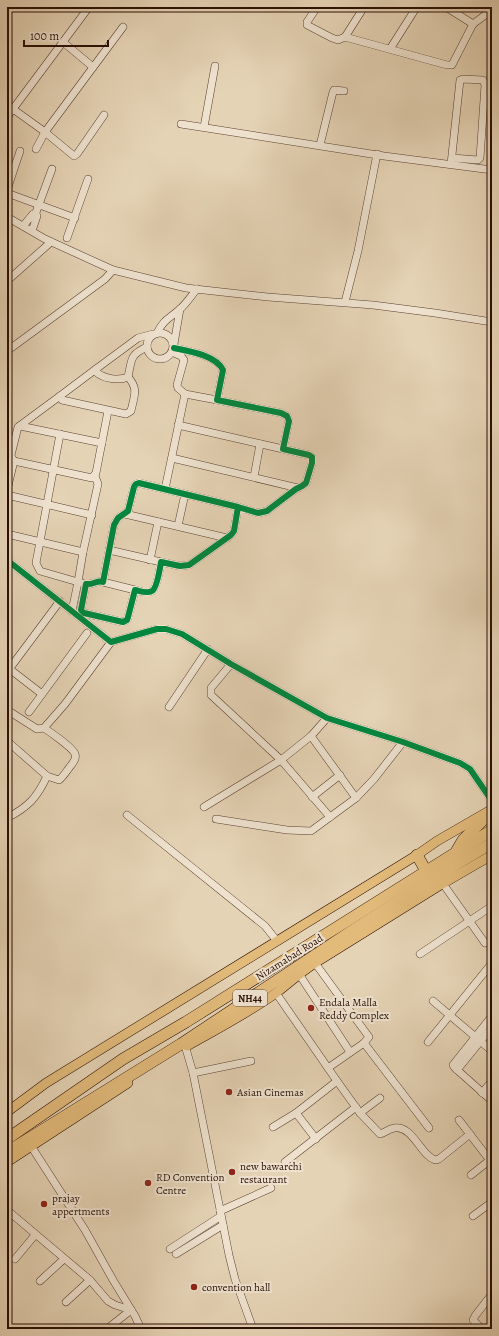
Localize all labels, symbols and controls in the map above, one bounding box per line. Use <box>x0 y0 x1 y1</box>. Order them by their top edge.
scale bar <box>24 22 108 48</box>
text: 100 m <box>30 28 59 44</box>
street label: Nizamabad Road <box>253 931 326 984</box>
road number: NH44 <box>233 990 267 1006</box>
place label: Endala Malla Reddy Complex <box>319 995 390 1023</box>
marker: Endala Malla Reddy Complex <box>306 1003 316 1013</box>
place label: Asian Cinemas <box>236 1085 304 1100</box>
marker: Asian Cinemas <box>224 1087 234 1097</box>
place label: new bawarchi restaurant <box>240 1159 302 1187</box>
marker: new bawarchi restaurant <box>227 1167 237 1177</box>
place label: RD Convention Centre <box>156 1170 225 1198</box>
marker: RD Convention Centre <box>143 1178 153 1188</box>
place label: prajay appertments <box>52 1191 110 1219</box>
marker: prajay appertments <box>39 1199 49 1209</box>
place label: convention hall <box>202 1280 271 1295</box>
marker: convention hall <box>189 1282 199 1292</box>

